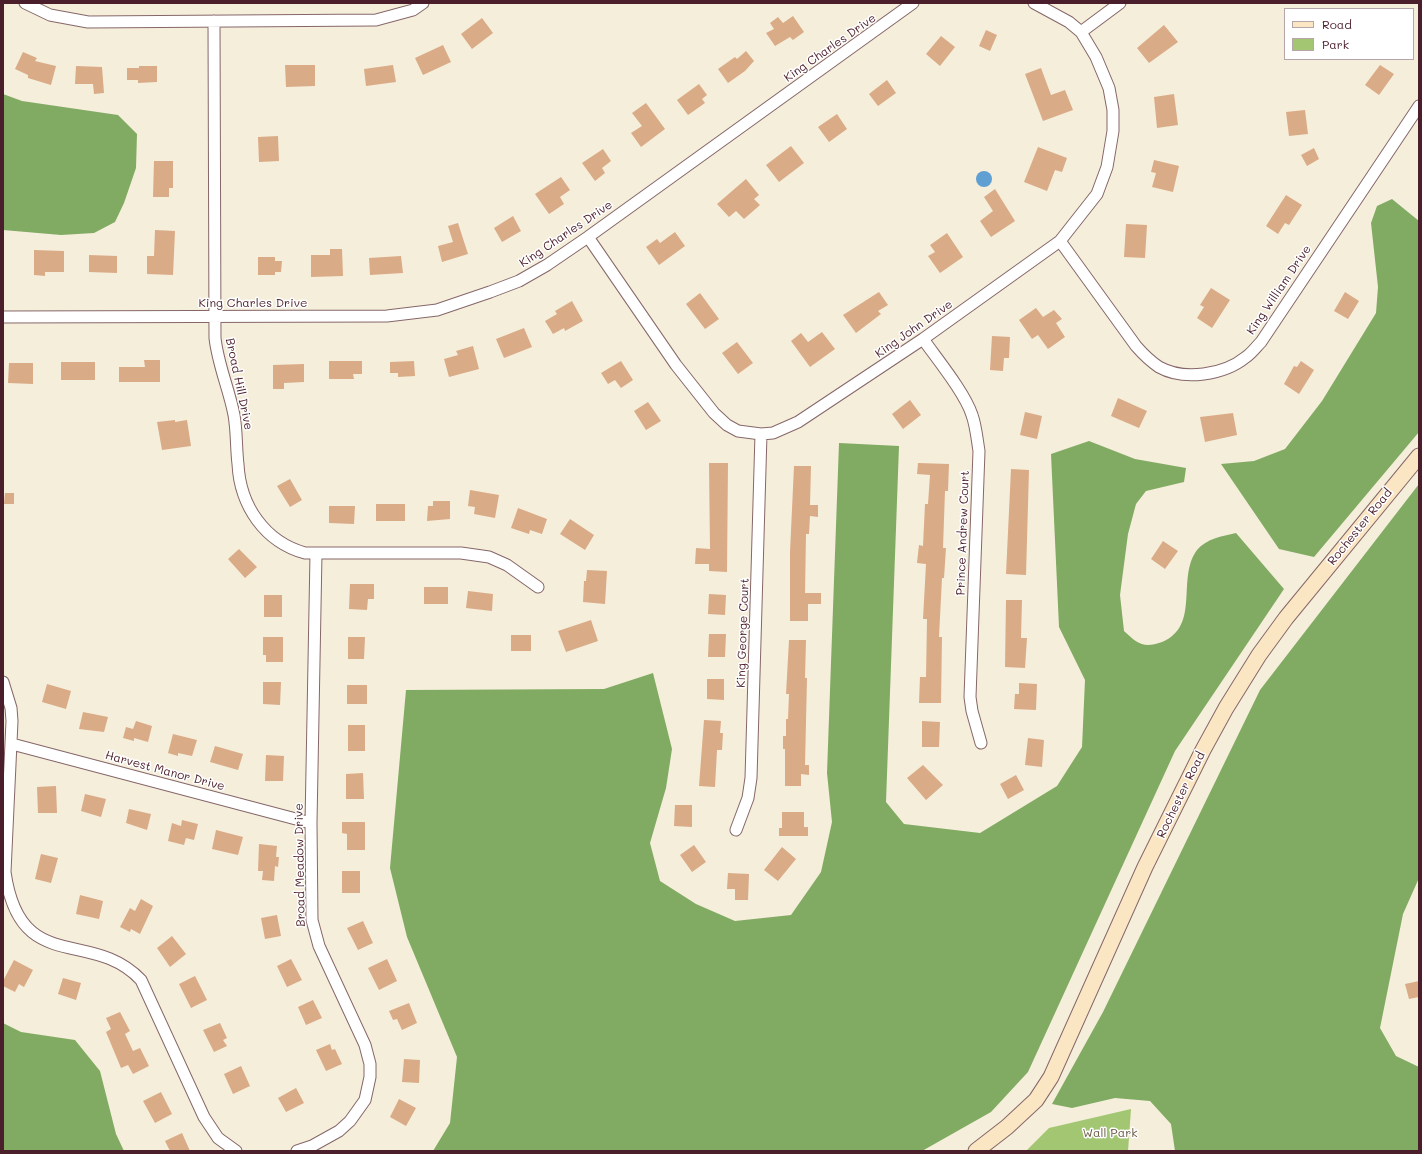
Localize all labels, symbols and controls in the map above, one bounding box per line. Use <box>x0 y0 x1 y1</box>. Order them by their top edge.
legend <box>1284 8 1414 60</box>
street label: King Charles Drive <box>781 11 879 85</box>
text: Road <box>1322 16 1352 32</box>
text: Park <box>1322 36 1349 52</box>
street label: King Charles Drive <box>517 198 615 270</box>
street label: King William Drive <box>1244 242 1314 338</box>
street label: King Charles Drive <box>198 296 308 310</box>
street label: King John Drive <box>873 297 955 361</box>
street label: Broad Hill Drive <box>222 337 256 431</box>
street label: Prince Andrew Court <box>954 470 972 596</box>
street label: Rochester Road <box>1325 486 1395 568</box>
street label: King George Court <box>734 578 752 688</box>
street label: Harvest Manor Drive <box>104 748 226 794</box>
street label: Rochester Road <box>1154 749 1208 841</box>
street label: Broad Meadow Drive <box>292 803 308 927</box>
park label: Wall Park <box>1082 1126 1138 1140</box>

